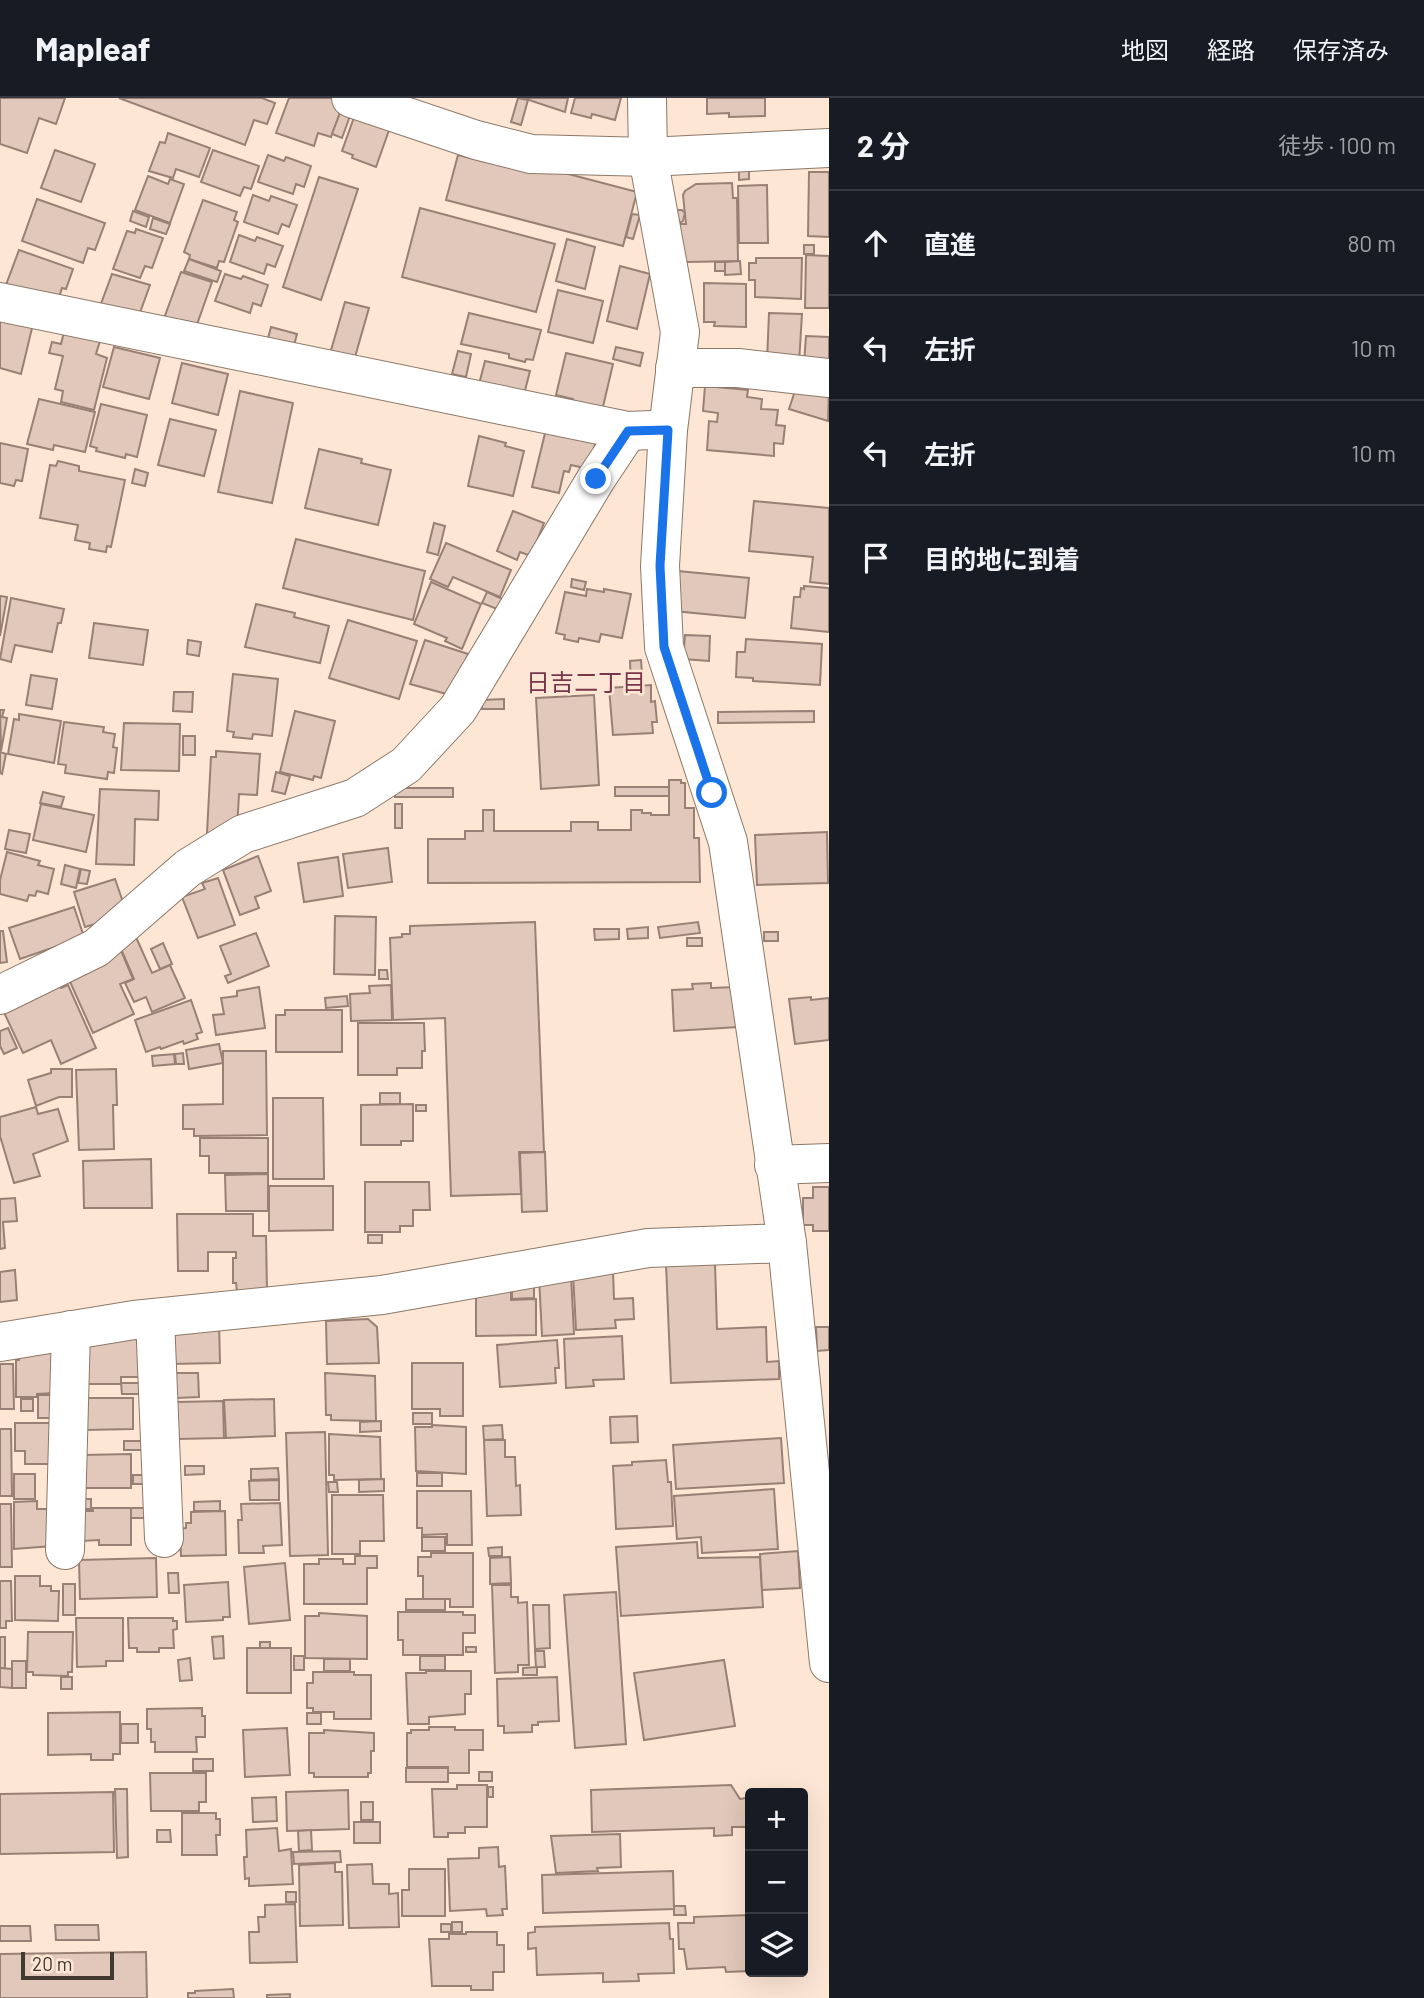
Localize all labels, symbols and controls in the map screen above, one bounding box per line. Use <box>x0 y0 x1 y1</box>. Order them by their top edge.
text: Mapleaf <box>35 28 151 68</box>
text: 地図 <box>1121 35 1169 64</box>
text: 経路 <box>1207 35 1255 64</box>
text: 保存済み <box>1293 35 1389 64</box>
text: 2 分 <box>857 127 910 163</box>
text: 徒歩 · 100 m <box>1278 131 1396 159</box>
icon: ahead <box>857 224 895 262</box>
text: 直進 <box>924 228 976 259</box>
text: 80 m <box>1347 229 1396 257</box>
icon: left <box>857 329 895 367</box>
text: 左折 <box>924 333 976 364</box>
text: 10 m <box>1351 334 1396 362</box>
icon: left <box>857 434 895 472</box>
text: 左折 <box>924 438 976 469</box>
text: 10 m <box>1351 439 1396 467</box>
route end <box>580 463 611 494</box>
icon: arrive <box>857 539 895 577</box>
text: 目的地に到着 <box>924 543 1080 574</box>
district label: 日吉二丁目 <box>526 667 646 696</box>
route start <box>696 777 727 808</box>
map controls <box>745 1788 808 1977</box>
button: + <box>745 1788 808 1851</box>
button: − <box>745 1851 808 1914</box>
button: layers <box>745 1914 808 1977</box>
scale bar <box>21 1949 114 1981</box>
text: 20 m <box>32 1952 72 1975</box>

